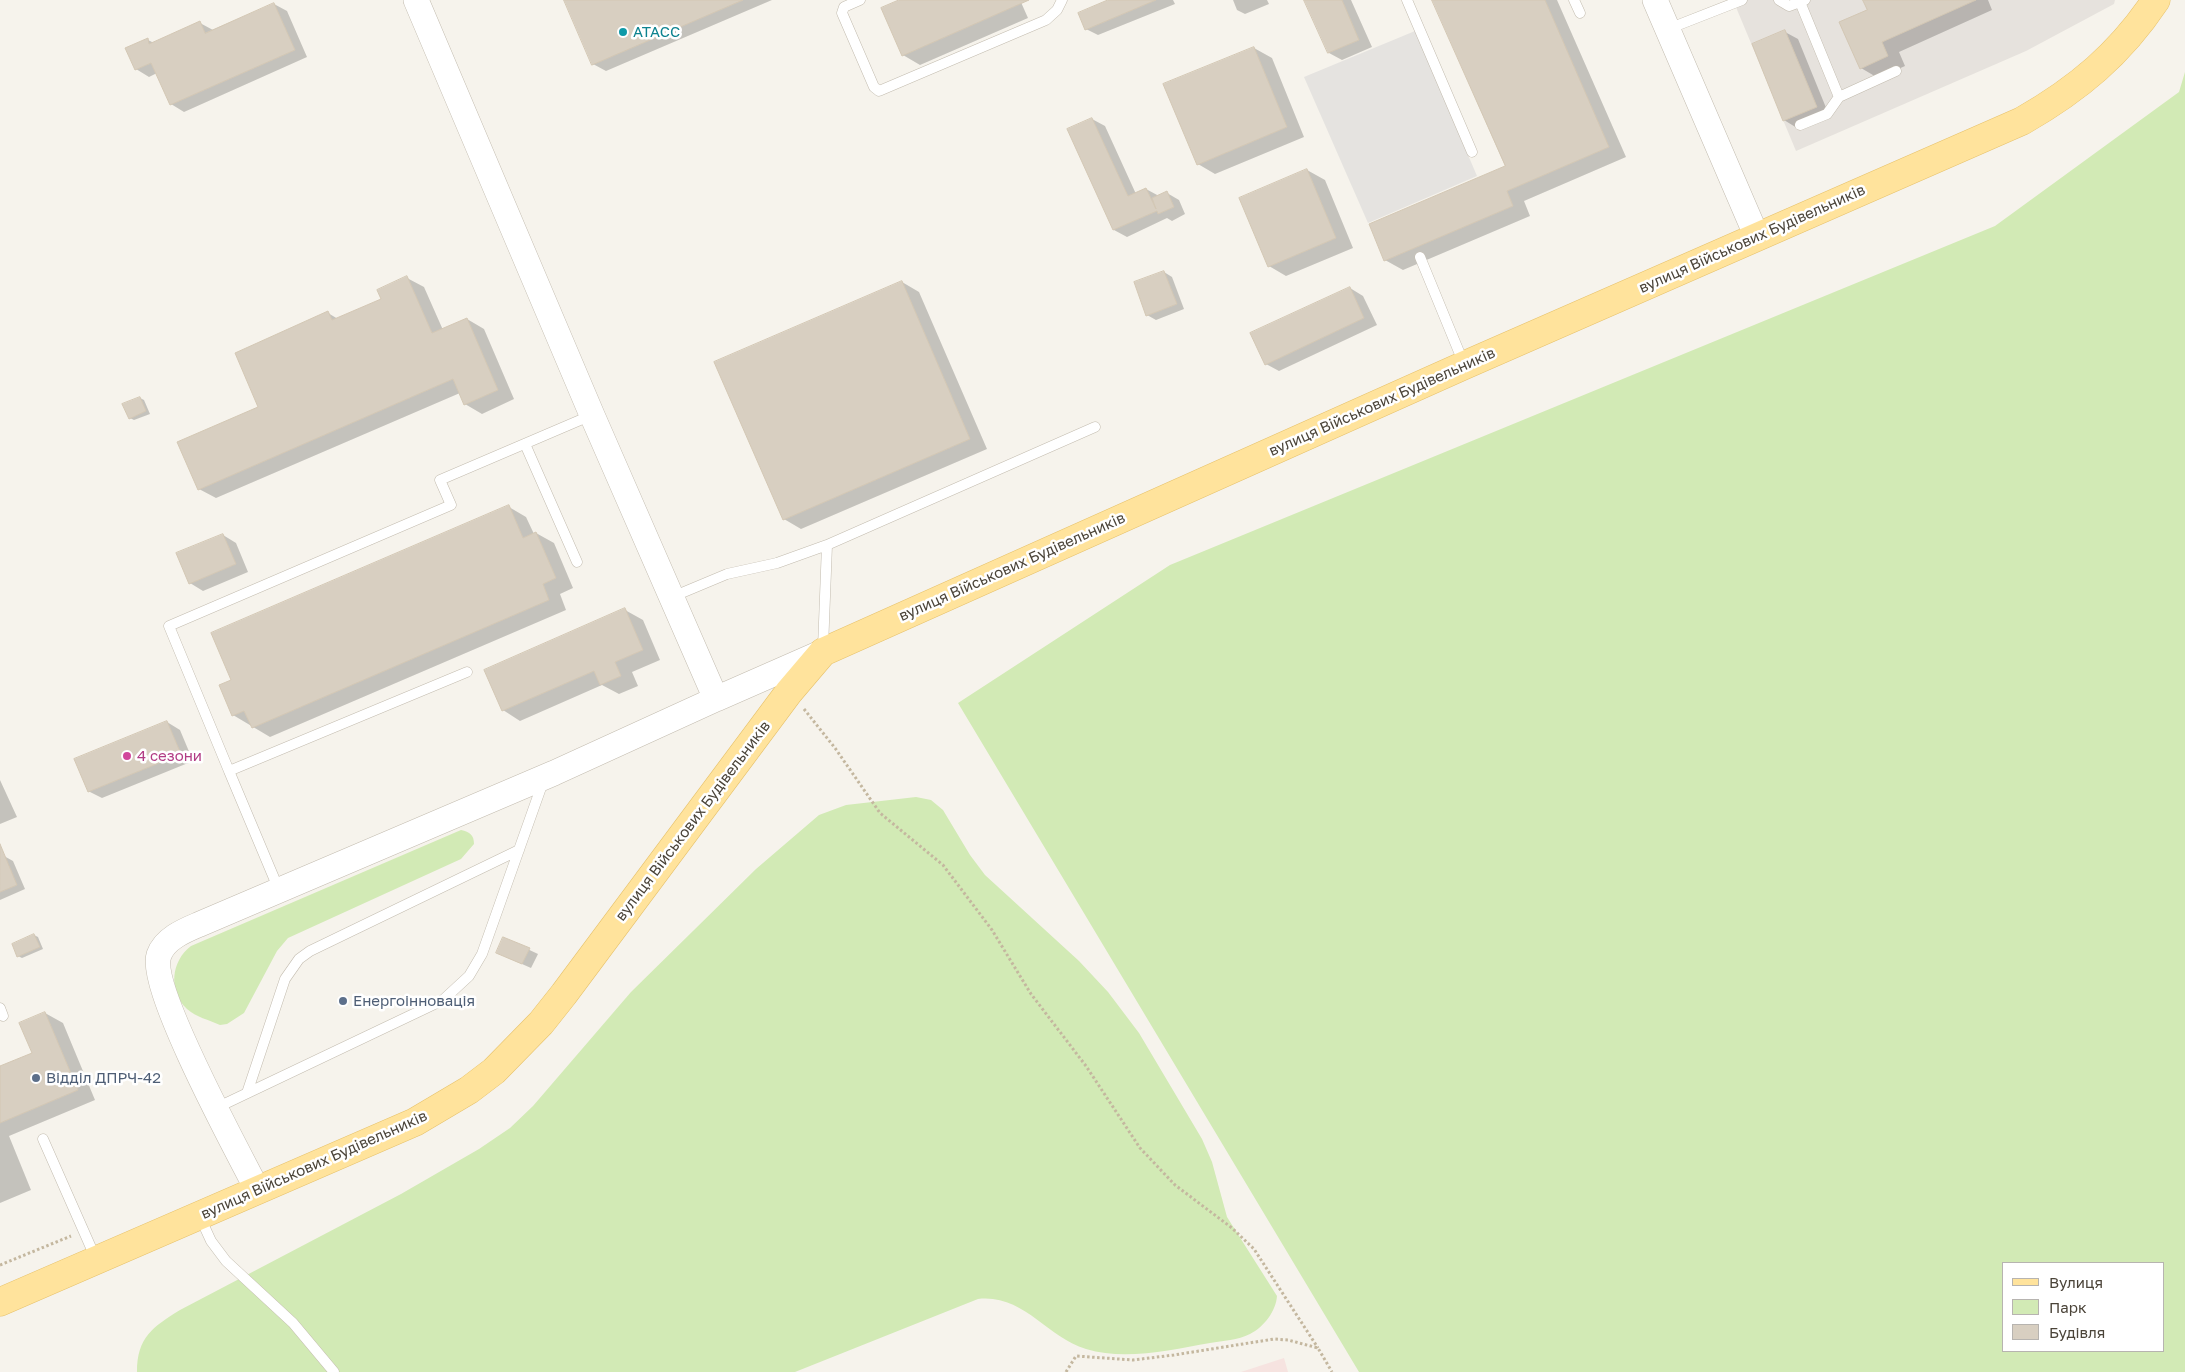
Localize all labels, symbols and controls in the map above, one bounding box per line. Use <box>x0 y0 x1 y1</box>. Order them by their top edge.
place label: АТАСС <box>633 23 680 41</box>
marker: АТАСС <box>617 26 629 38</box>
street label: вулиця Військових Будівельників <box>1636 181 1868 297</box>
street label: вулиця Військових Будівельників <box>1266 344 1498 460</box>
street label: вулиця Військових Будівельників <box>896 509 1128 625</box>
street label: вулиця Військових Будівельників <box>612 717 774 925</box>
place label: 4 сезони <box>137 747 202 765</box>
marker: 4 сезони <box>121 750 133 762</box>
place label: Енергоінновація <box>353 992 475 1010</box>
marker: Енергоінновація <box>337 995 349 1007</box>
place label: Відділ ДПРЧ-42 <box>46 1069 161 1087</box>
marker: Відділ ДПРЧ-42 <box>30 1072 42 1084</box>
street label: вулиця Військових Будівельників <box>198 1107 430 1223</box>
legend <box>2002 1262 2165 1352</box>
text: Вулиця <box>2049 1273 2103 1291</box>
text: Парк <box>2049 1298 2087 1316</box>
text: Будівля <box>2049 1323 2105 1341</box>

